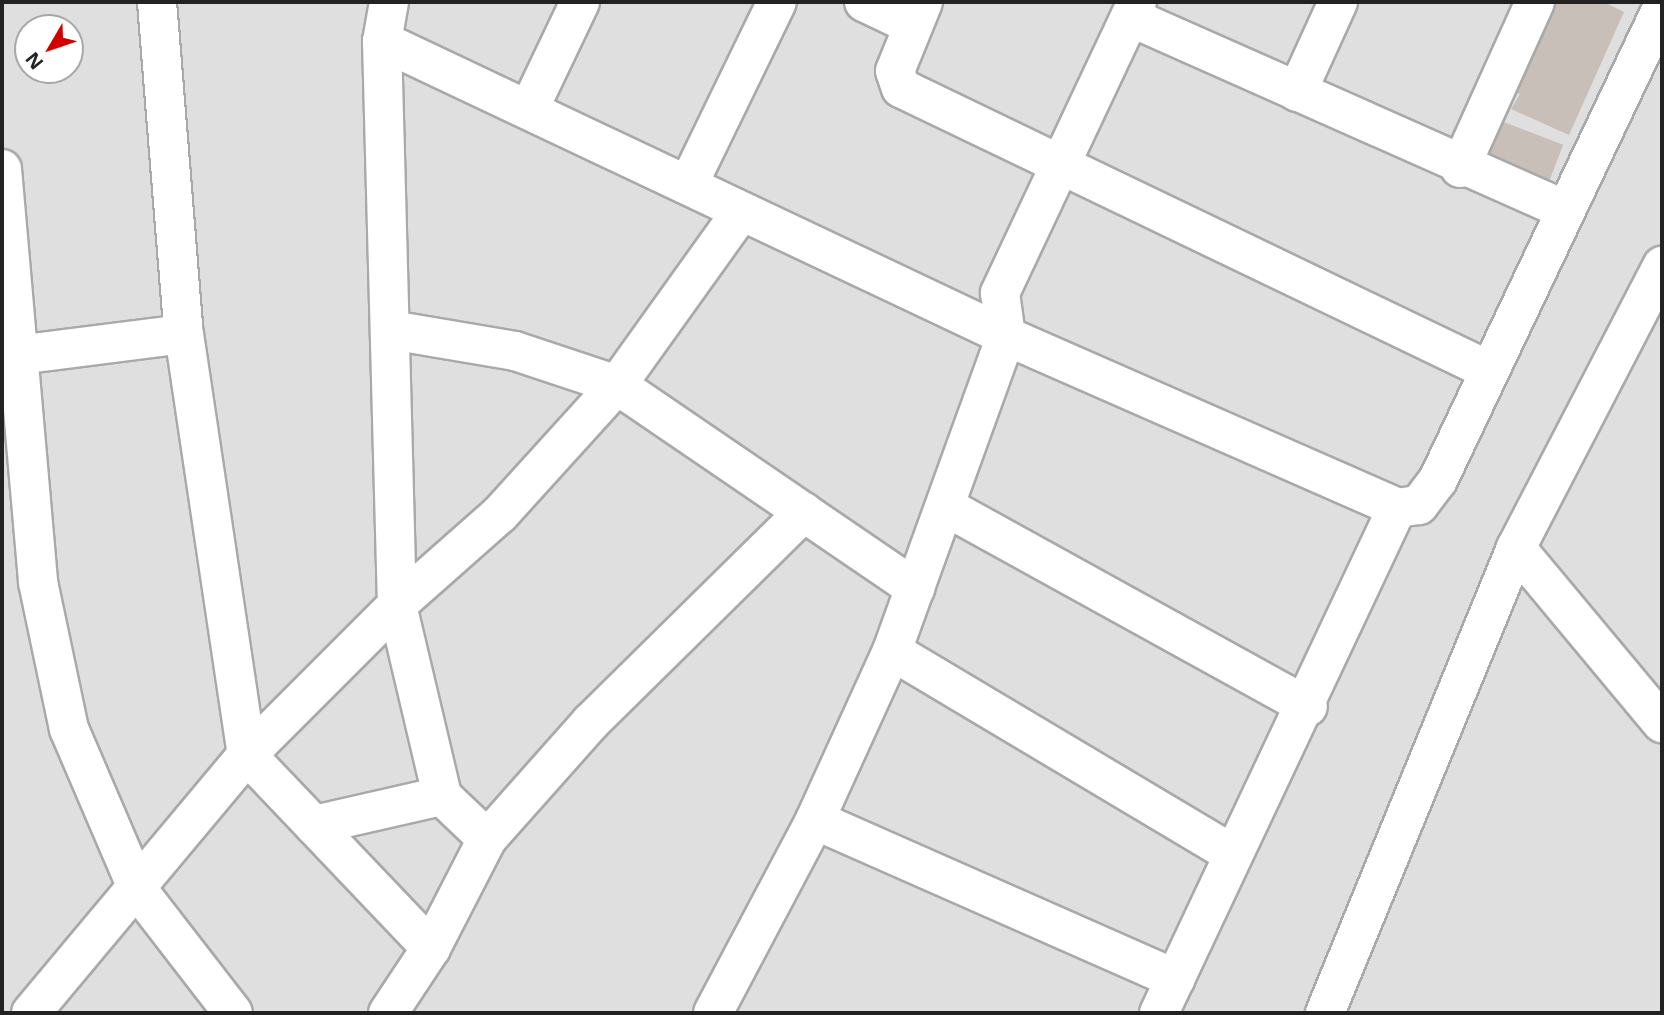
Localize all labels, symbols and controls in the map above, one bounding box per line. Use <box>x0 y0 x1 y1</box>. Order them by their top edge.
north arrow <box>14 14 84 84</box>
text: N <box>19 47 49 75</box>

